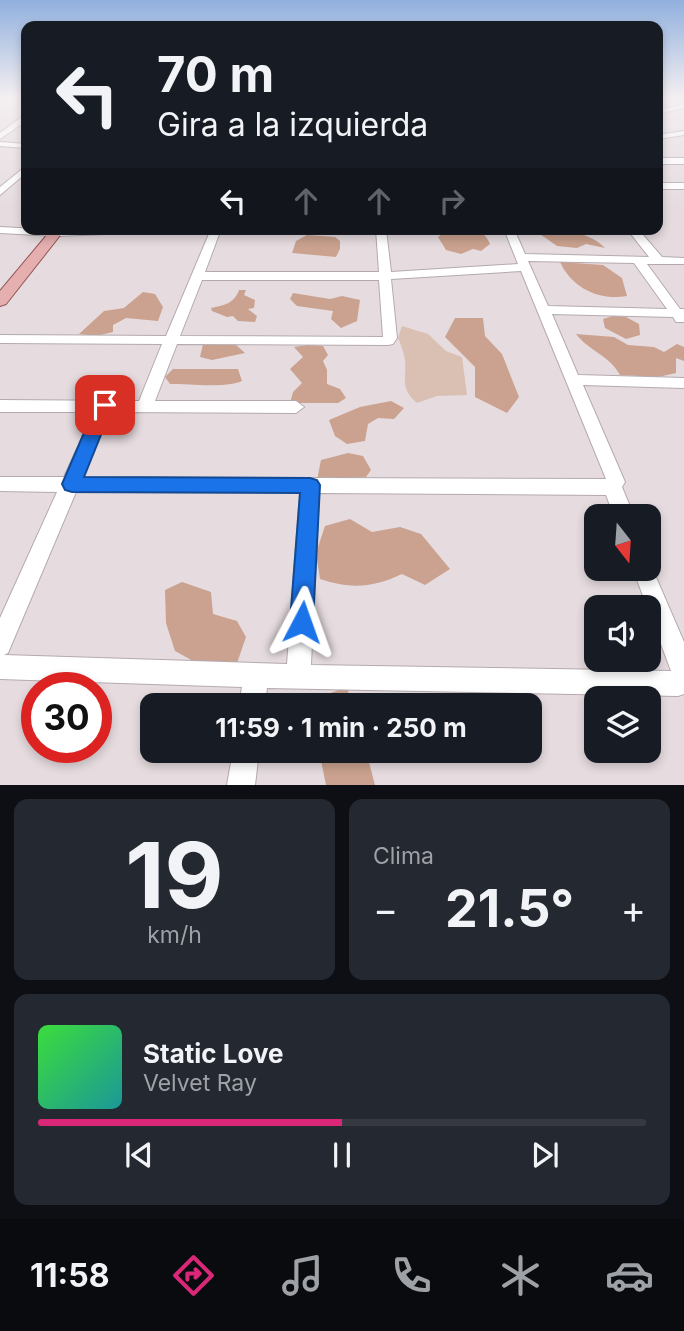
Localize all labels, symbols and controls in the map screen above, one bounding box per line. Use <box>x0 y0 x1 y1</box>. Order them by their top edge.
text: 70 m <box>157 45 274 104</box>
icon: left <box>42 49 133 140</box>
text: Gira a la izquierda <box>157 105 428 144</box>
icon: left <box>214 182 252 220</box>
icon: ahead <box>287 182 325 220</box>
icon: ahead <box>360 182 398 220</box>
icon: right <box>433 182 471 220</box>
pin <box>75 375 135 435</box>
icon: arrive <box>86 386 124 424</box>
north arrow <box>584 504 662 581</box>
map controls <box>584 504 661 763</box>
position arrow <box>265 585 339 659</box>
button: sound <box>584 595 661 672</box>
speed limit sign: 30 <box>21 672 112 763</box>
button: layers <box>584 686 661 763</box>
text: 11:59 · 1 min · 250 m <box>215 712 467 743</box>
text: 19 <box>125 820 224 930</box>
text: Clima <box>373 842 434 870</box>
text: 21.5° <box>445 877 574 940</box>
text: − <box>373 886 398 932</box>
text: + <box>621 886 646 932</box>
text: km/h <box>147 921 202 949</box>
text: Static Love <box>143 1038 284 1069</box>
text: Velvet Ray <box>143 1069 257 1097</box>
icon: previous <box>120 1136 158 1174</box>
icon: pause <box>323 1136 361 1174</box>
icon: next <box>526 1136 564 1174</box>
icon: directions <box>169 1251 218 1300</box>
icon: music <box>278 1251 327 1300</box>
icon: phone <box>387 1251 436 1300</box>
icon: climate <box>496 1251 545 1300</box>
icon: car <box>605 1251 654 1300</box>
text: 11:58 <box>30 1256 110 1295</box>

